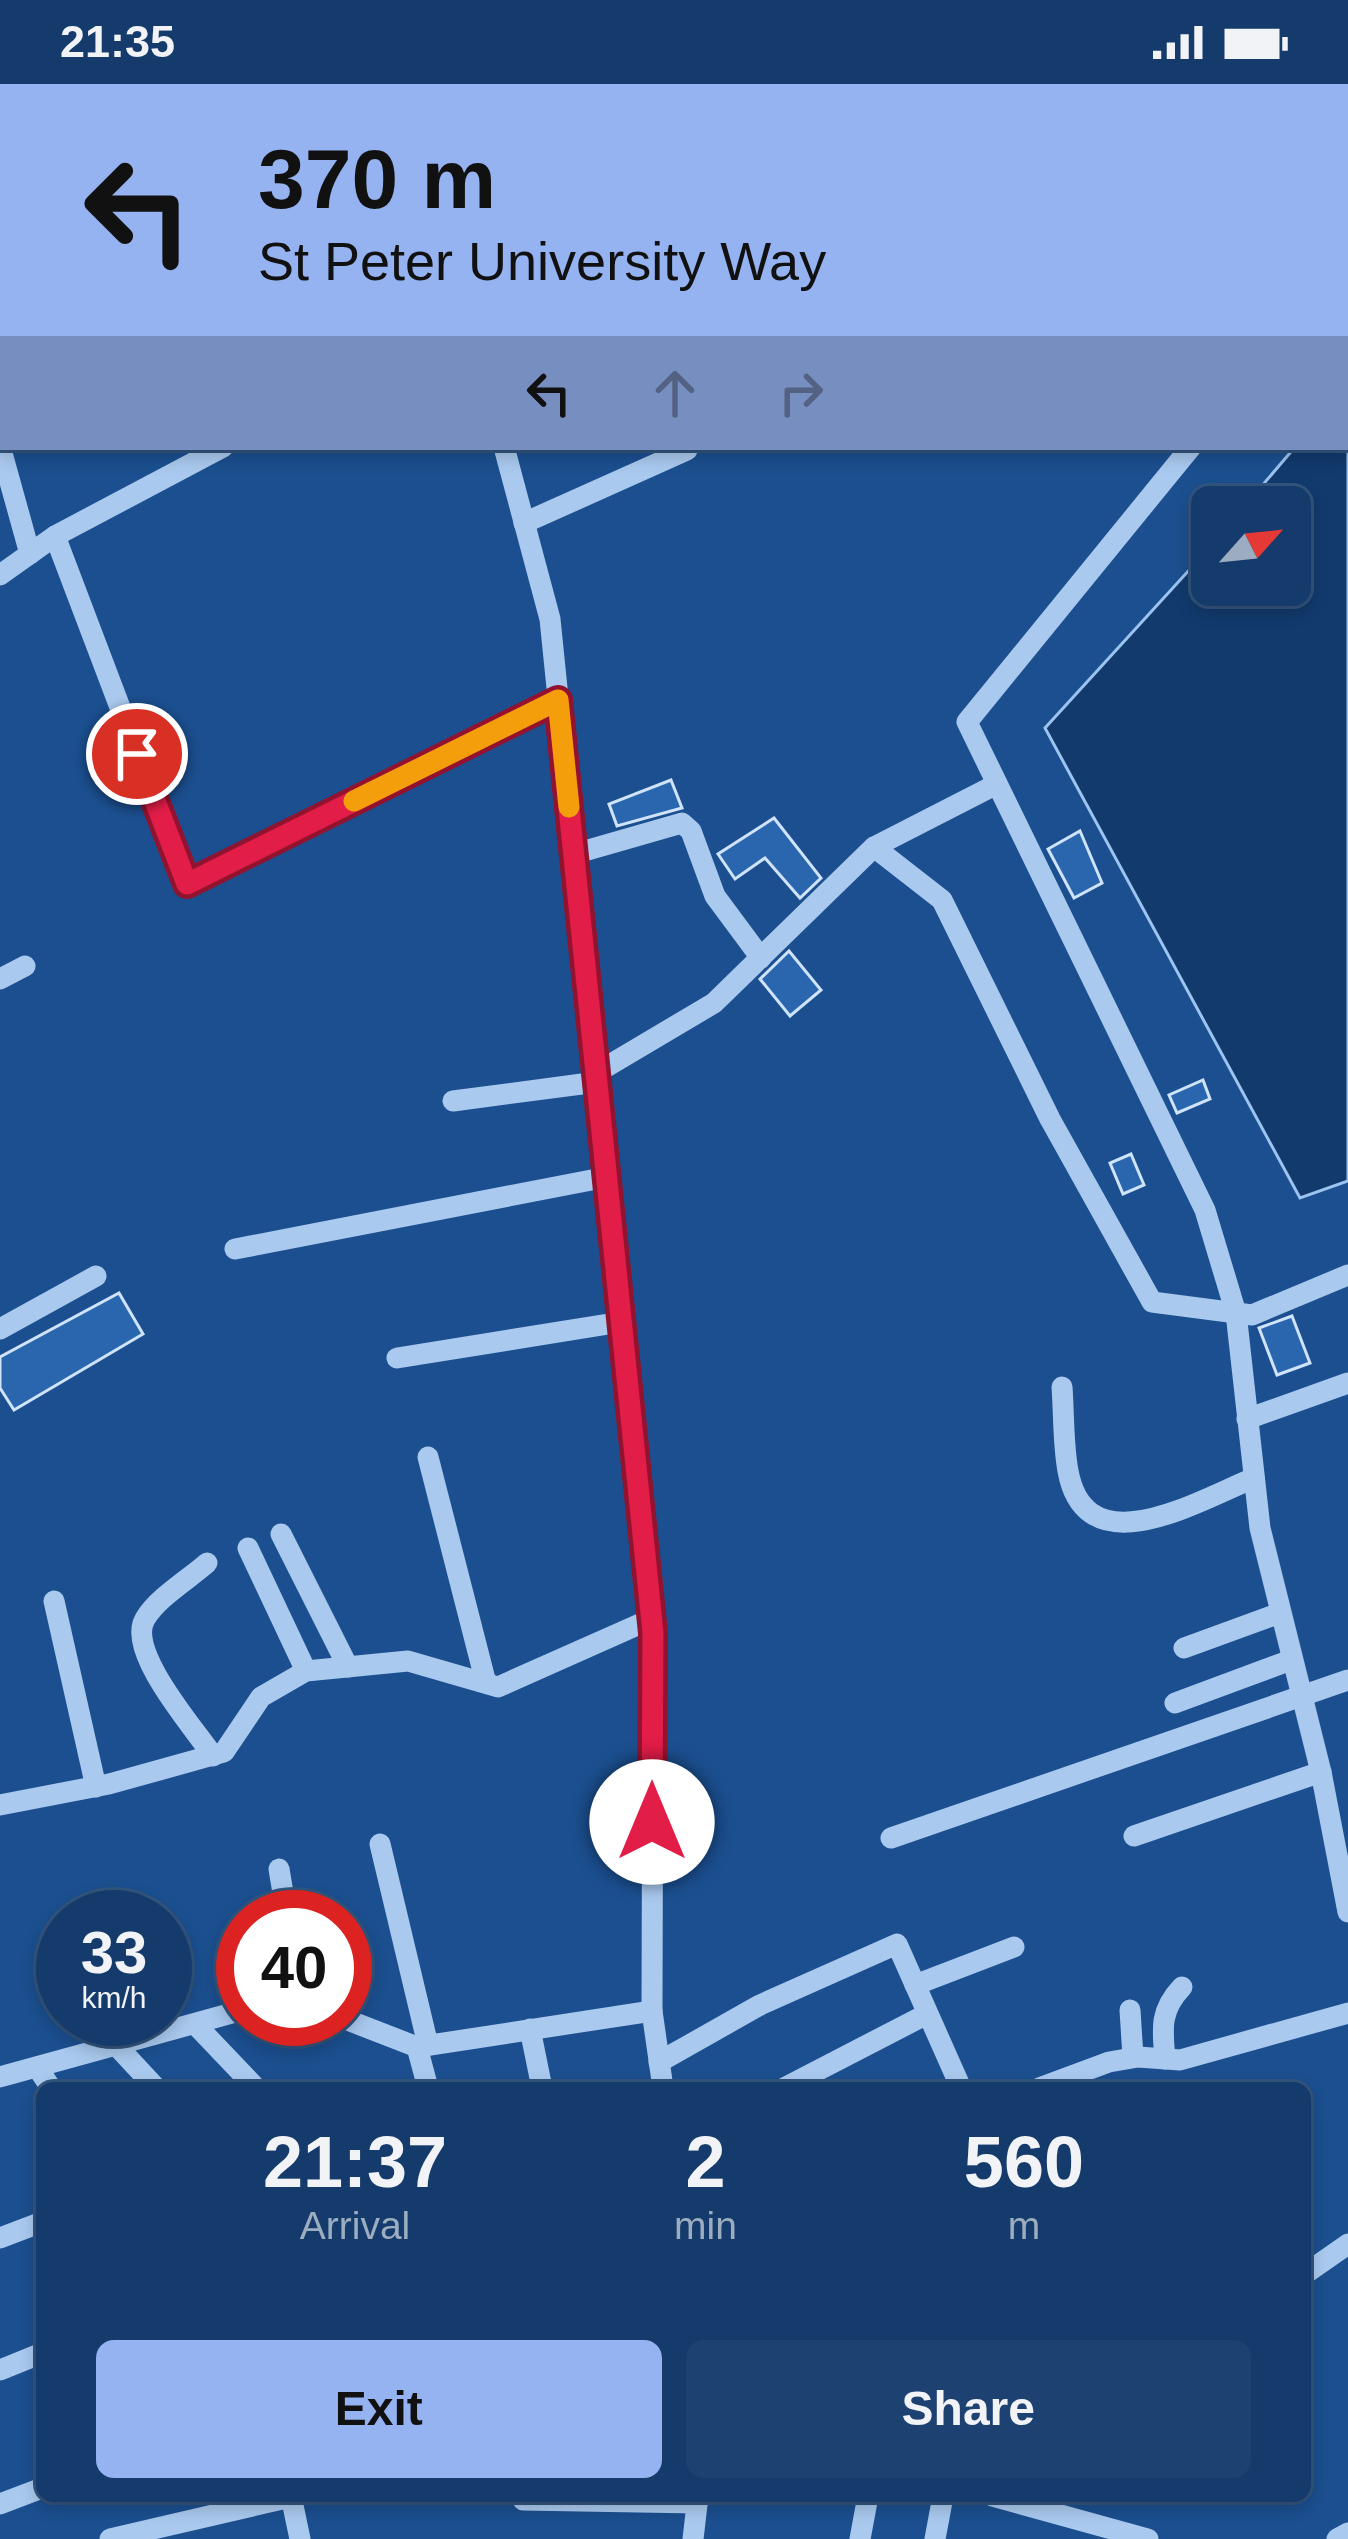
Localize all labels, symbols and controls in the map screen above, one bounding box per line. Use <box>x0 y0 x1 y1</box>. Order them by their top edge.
text: 21:35 <box>60 16 175 67</box>
icon: left <box>60 132 216 288</box>
text: 370 m <box>258 132 496 226</box>
text: St Peter University Way <box>258 231 826 291</box>
icon: left <box>516 360 582 426</box>
icon: ahead <box>642 360 708 426</box>
icon: right <box>768 360 834 426</box>
north arrow <box>1191 486 1311 606</box>
map controls <box>1191 486 1311 606</box>
pin <box>86 703 188 805</box>
icon: arrive <box>104 721 170 787</box>
position arrow <box>589 1759 715 1885</box>
speed limit sign: 40 <box>216 1890 372 2046</box>
text: 33 <box>81 1919 147 1986</box>
text: km/h <box>81 1981 147 2014</box>
text: 21:37 <box>263 2122 447 2202</box>
text: 2 <box>685 2122 726 2202</box>
text: 560 <box>964 2122 1084 2202</box>
text: Arrival <box>300 2204 410 2247</box>
text: min <box>674 2204 737 2247</box>
text: m <box>1008 2204 1040 2247</box>
button: Exit <box>96 2340 662 2478</box>
button: Share <box>686 2340 1251 2478</box>

